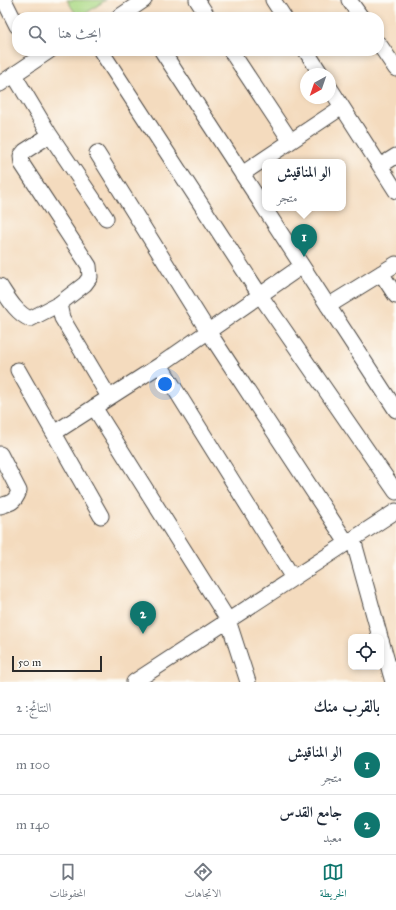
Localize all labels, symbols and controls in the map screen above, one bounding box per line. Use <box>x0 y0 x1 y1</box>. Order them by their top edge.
search box <box>12 12 384 56</box>
icon: search <box>26 23 48 45</box>
text: ابحث هنا <box>58 24 101 42</box>
north arrow <box>300 68 336 104</box>
popup <box>262 159 346 211</box>
text: الو المناقيش <box>277 163 331 181</box>
text: متجر <box>277 190 298 206</box>
pin: 1 <box>291 224 317 257</box>
your location <box>155 374 175 394</box>
pin: 2 <box>130 601 156 634</box>
map controls <box>348 634 384 670</box>
button: locate <box>348 634 384 670</box>
scale bar <box>12 654 102 673</box>
text: 50 m <box>18 656 41 669</box>
text: بالقرب منك <box>314 696 380 717</box>
text: النتائج: 2 <box>16 700 51 716</box>
text: الو المناقيش <box>288 743 342 761</box>
text: 100 m <box>16 757 50 773</box>
text: 1 <box>364 757 370 773</box>
text: متجر <box>321 770 342 786</box>
text: جامع القدس <box>280 803 342 821</box>
text: 140 m <box>16 817 50 833</box>
text: 2 <box>364 817 370 833</box>
text: معبد <box>323 830 342 846</box>
tab: المحفوظات <box>49 861 86 904</box>
tab: الاتجاهات <box>184 861 221 904</box>
tab: الخريطة <box>320 861 347 904</box>

